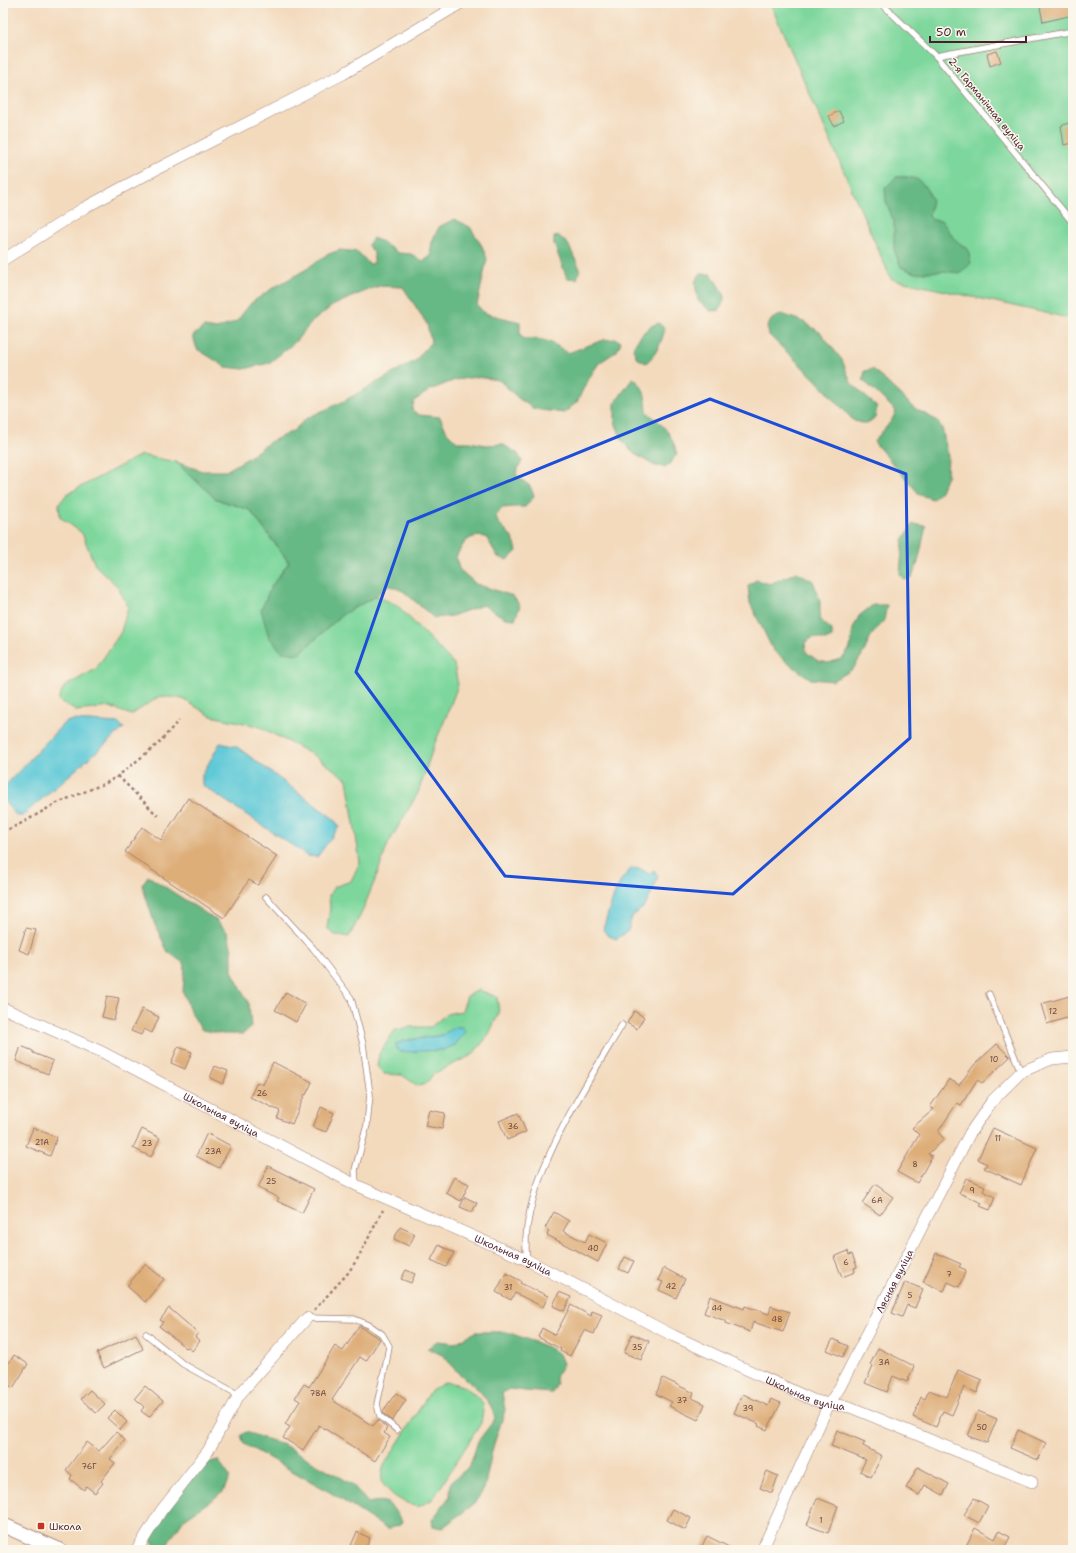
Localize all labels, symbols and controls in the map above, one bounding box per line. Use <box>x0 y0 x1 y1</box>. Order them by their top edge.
scale bar <box>930 18 1026 44</box>
text: 50 m <box>936 24 966 40</box>
street label: 2-я Гарманічная вуліца <box>946 55 1029 154</box>
house number: 12 <box>1049 1006 1058 1017</box>
house number: 10 <box>990 1054 998 1065</box>
house number: 26 <box>257 1088 268 1099</box>
street label: Школьная вуліца <box>181 1089 262 1140</box>
house number: 36 <box>508 1121 519 1132</box>
house number: 11 <box>995 1133 1001 1144</box>
house number: 21А <box>35 1137 49 1148</box>
house number: 23 <box>142 1138 152 1149</box>
house number: 23А <box>205 1146 221 1157</box>
house number: 8 <box>912 1159 918 1170</box>
house number: 25 <box>266 1176 276 1187</box>
house number: 9 <box>969 1185 975 1196</box>
house number: 6А <box>871 1195 883 1206</box>
street label: Школьная вуліца <box>472 1231 555 1279</box>
house number: 40 <box>587 1243 599 1254</box>
street label: Лясная вуліца <box>873 1246 916 1315</box>
house number: 6 <box>843 1257 849 1268</box>
house number: 7 <box>946 1269 952 1280</box>
house number: 42 <box>666 1281 677 1292</box>
house number: 31 <box>504 1282 512 1293</box>
house number: 5 <box>908 1290 913 1301</box>
house number: 44 <box>712 1303 723 1314</box>
house number: 48 <box>771 1314 783 1325</box>
house number: 35 <box>632 1342 642 1353</box>
house number: 3А <box>878 1357 890 1368</box>
street label: Школьная вуліца <box>764 1373 847 1413</box>
house number: 78А <box>310 1388 327 1399</box>
house number: 37 <box>677 1395 688 1406</box>
house number: 39 <box>743 1403 753 1414</box>
house number: 50 <box>977 1422 987 1433</box>
house number: 76Г <box>81 1461 97 1472</box>
house number: 1 <box>819 1515 823 1526</box>
place label: Школа <box>49 1520 82 1533</box>
marker: Школа <box>36 1521 46 1531</box>

